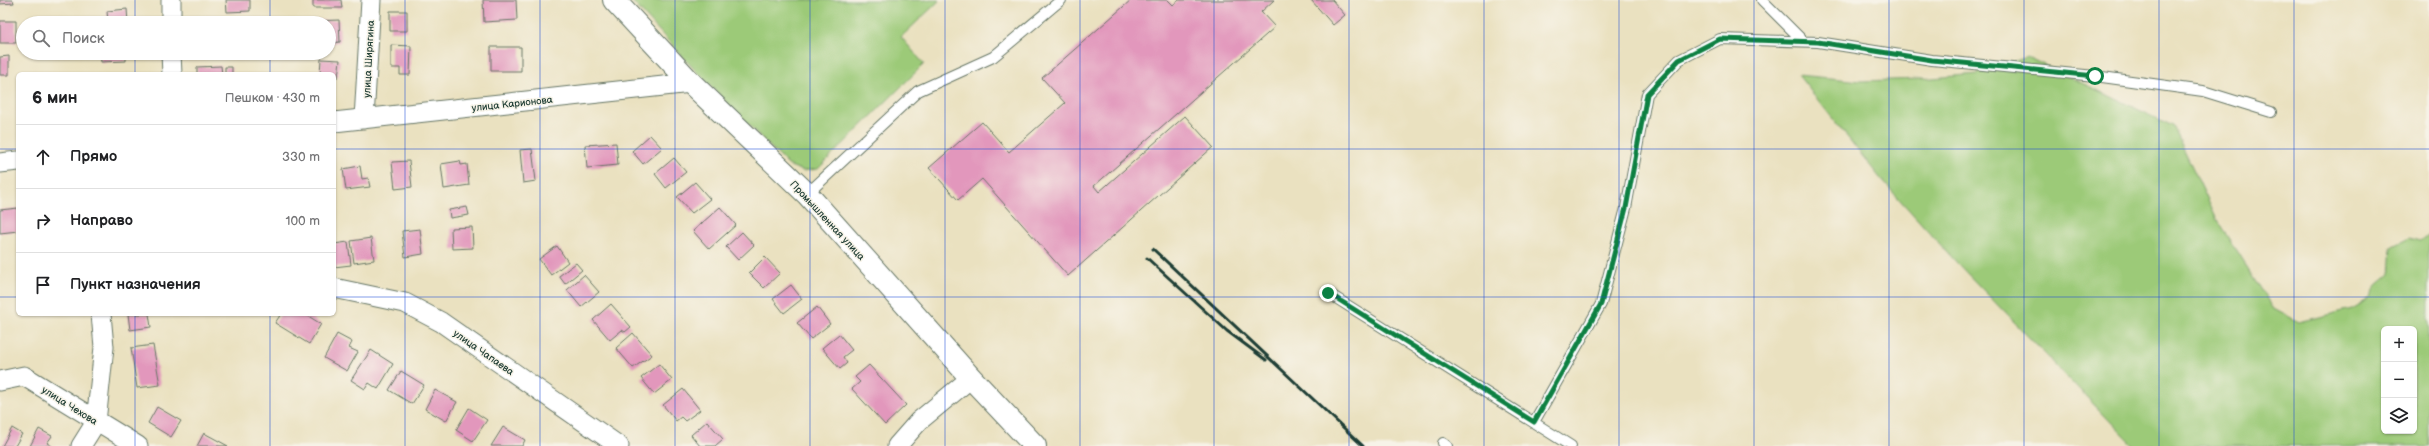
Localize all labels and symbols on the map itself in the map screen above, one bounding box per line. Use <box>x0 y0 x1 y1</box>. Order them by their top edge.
street label: улица Ширягина <box>361 20 377 98</box>
route start <box>2086 67 2104 85</box>
street label: улица Карионова <box>471 94 553 114</box>
street label: Промышленная улица <box>787 178 867 263</box>
route end <box>1319 284 1337 302</box>
street label: улица Чапаева <box>451 327 516 378</box>
street label: улица Чехова <box>39 384 100 428</box>

